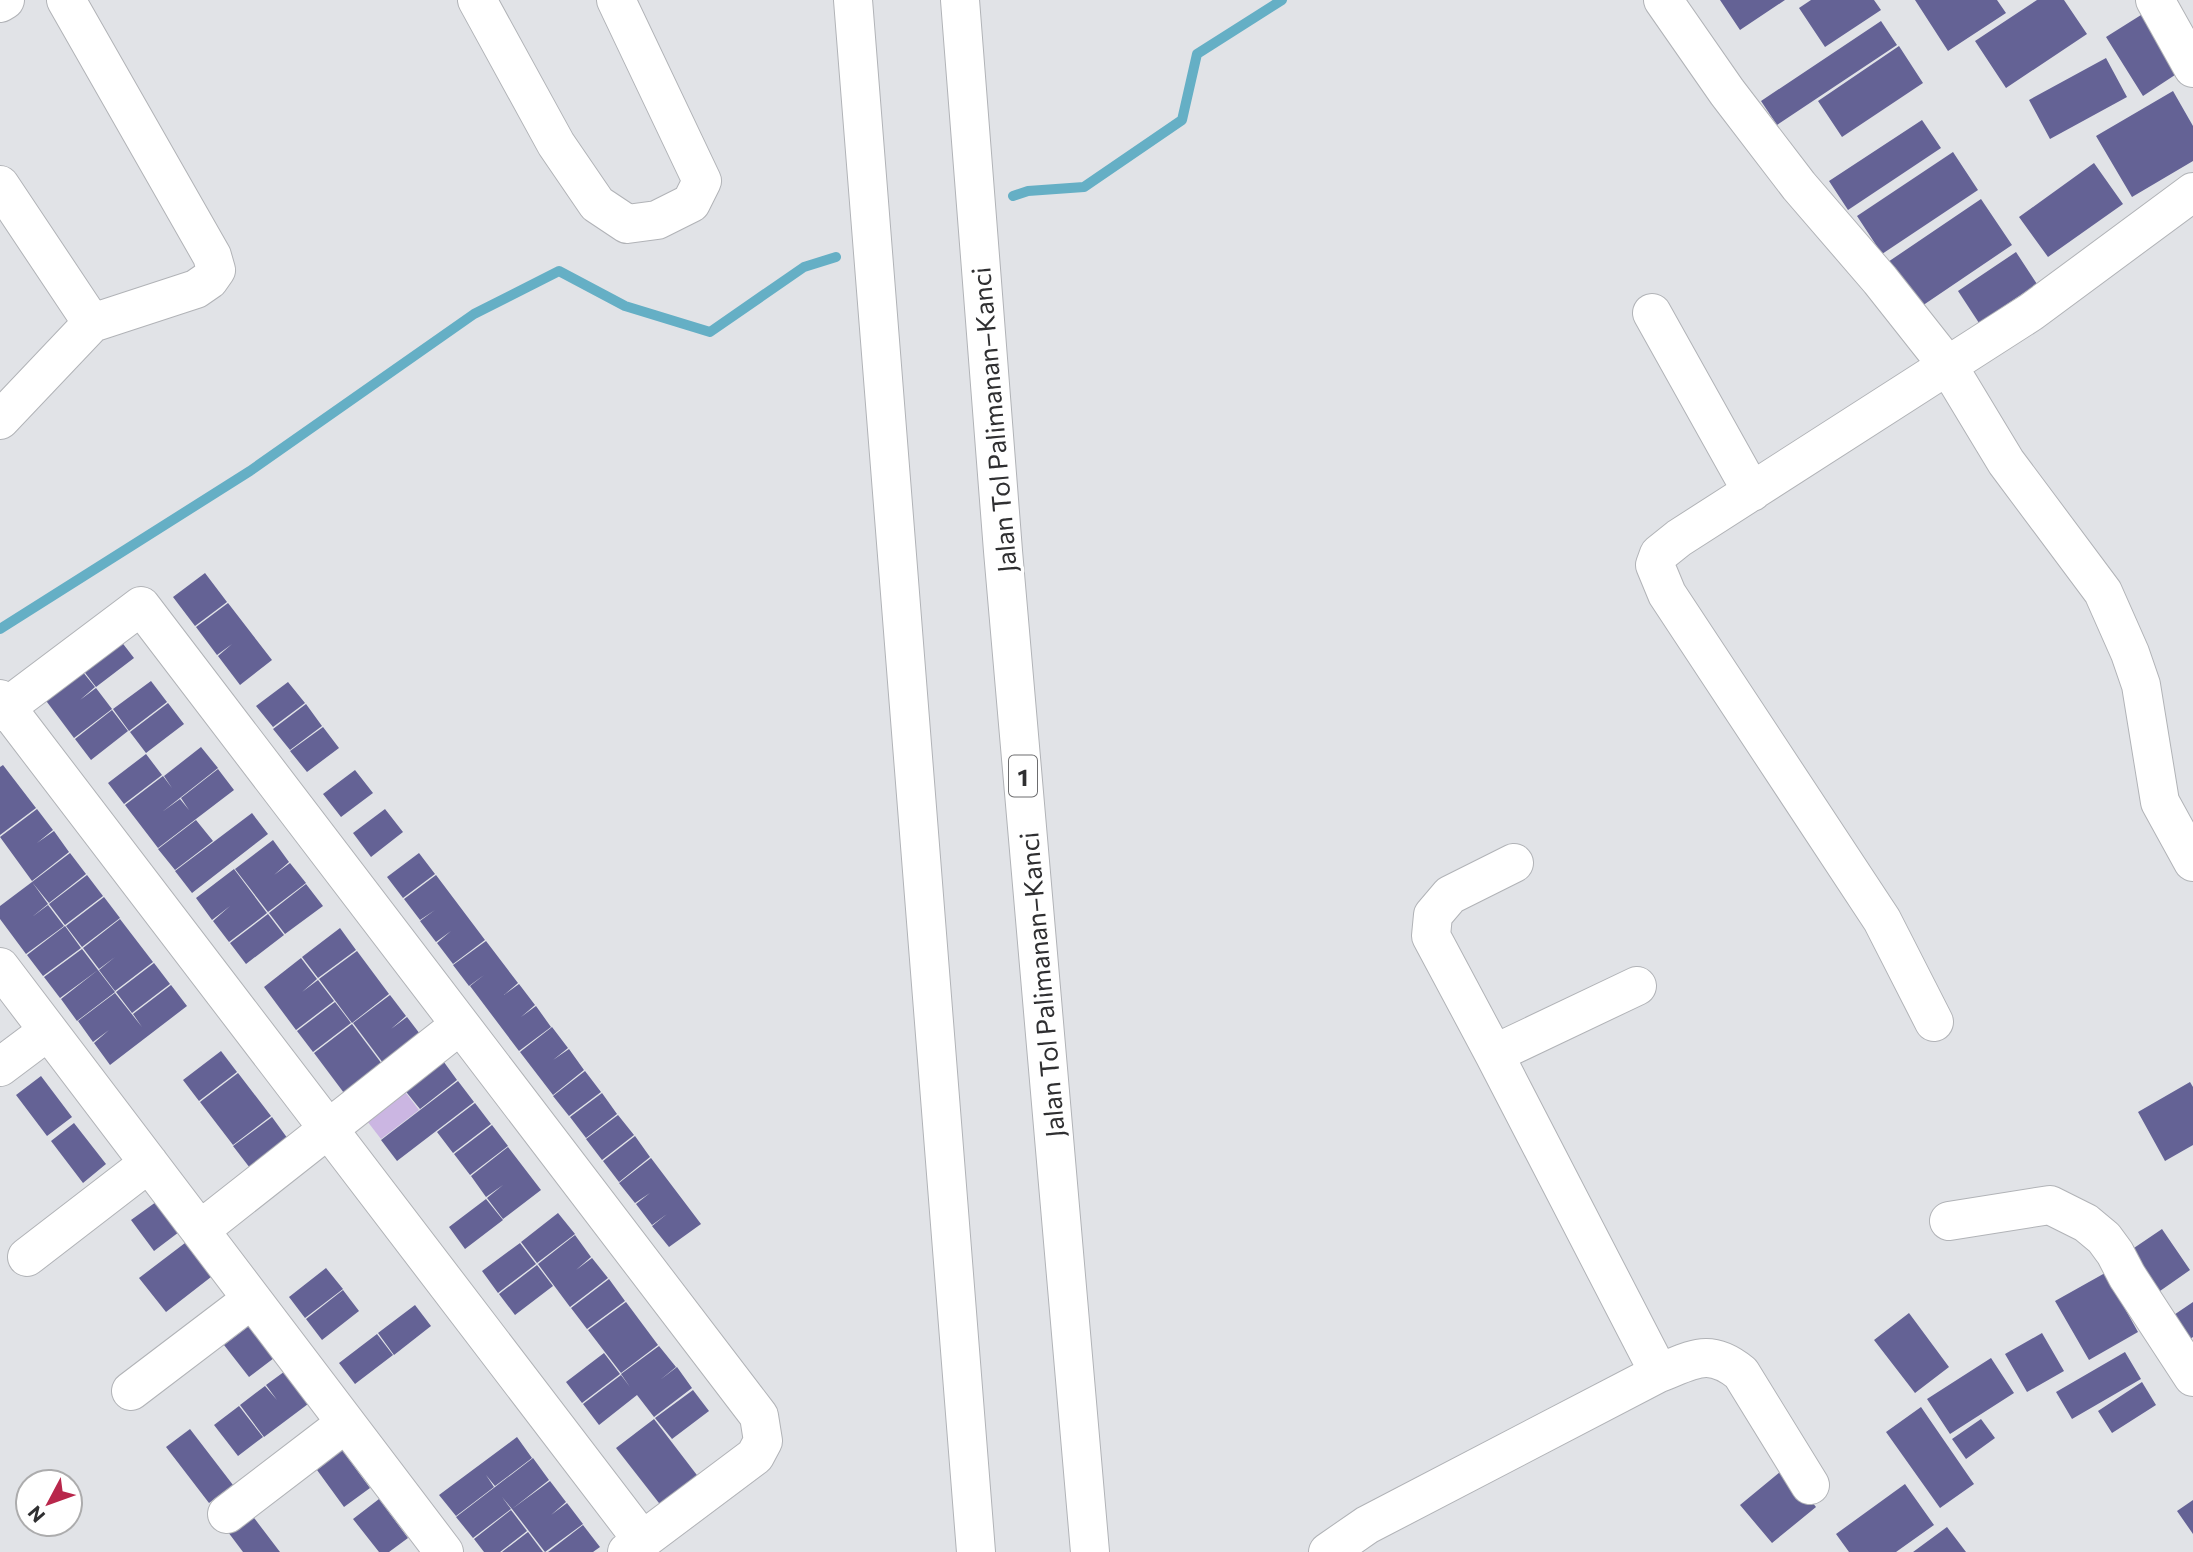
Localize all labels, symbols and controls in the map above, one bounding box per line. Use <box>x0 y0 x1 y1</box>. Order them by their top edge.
street label: Jalan Tol Palimanan–Kanci <box>964 266 1022 574</box>
road number: 1 <box>1009 756 1037 796</box>
street label: Jalan Tol Palimanan–Kanci <box>1012 831 1070 1139</box>
north arrow <box>14 1468 84 1538</box>
text: N <box>22 1502 49 1527</box>

